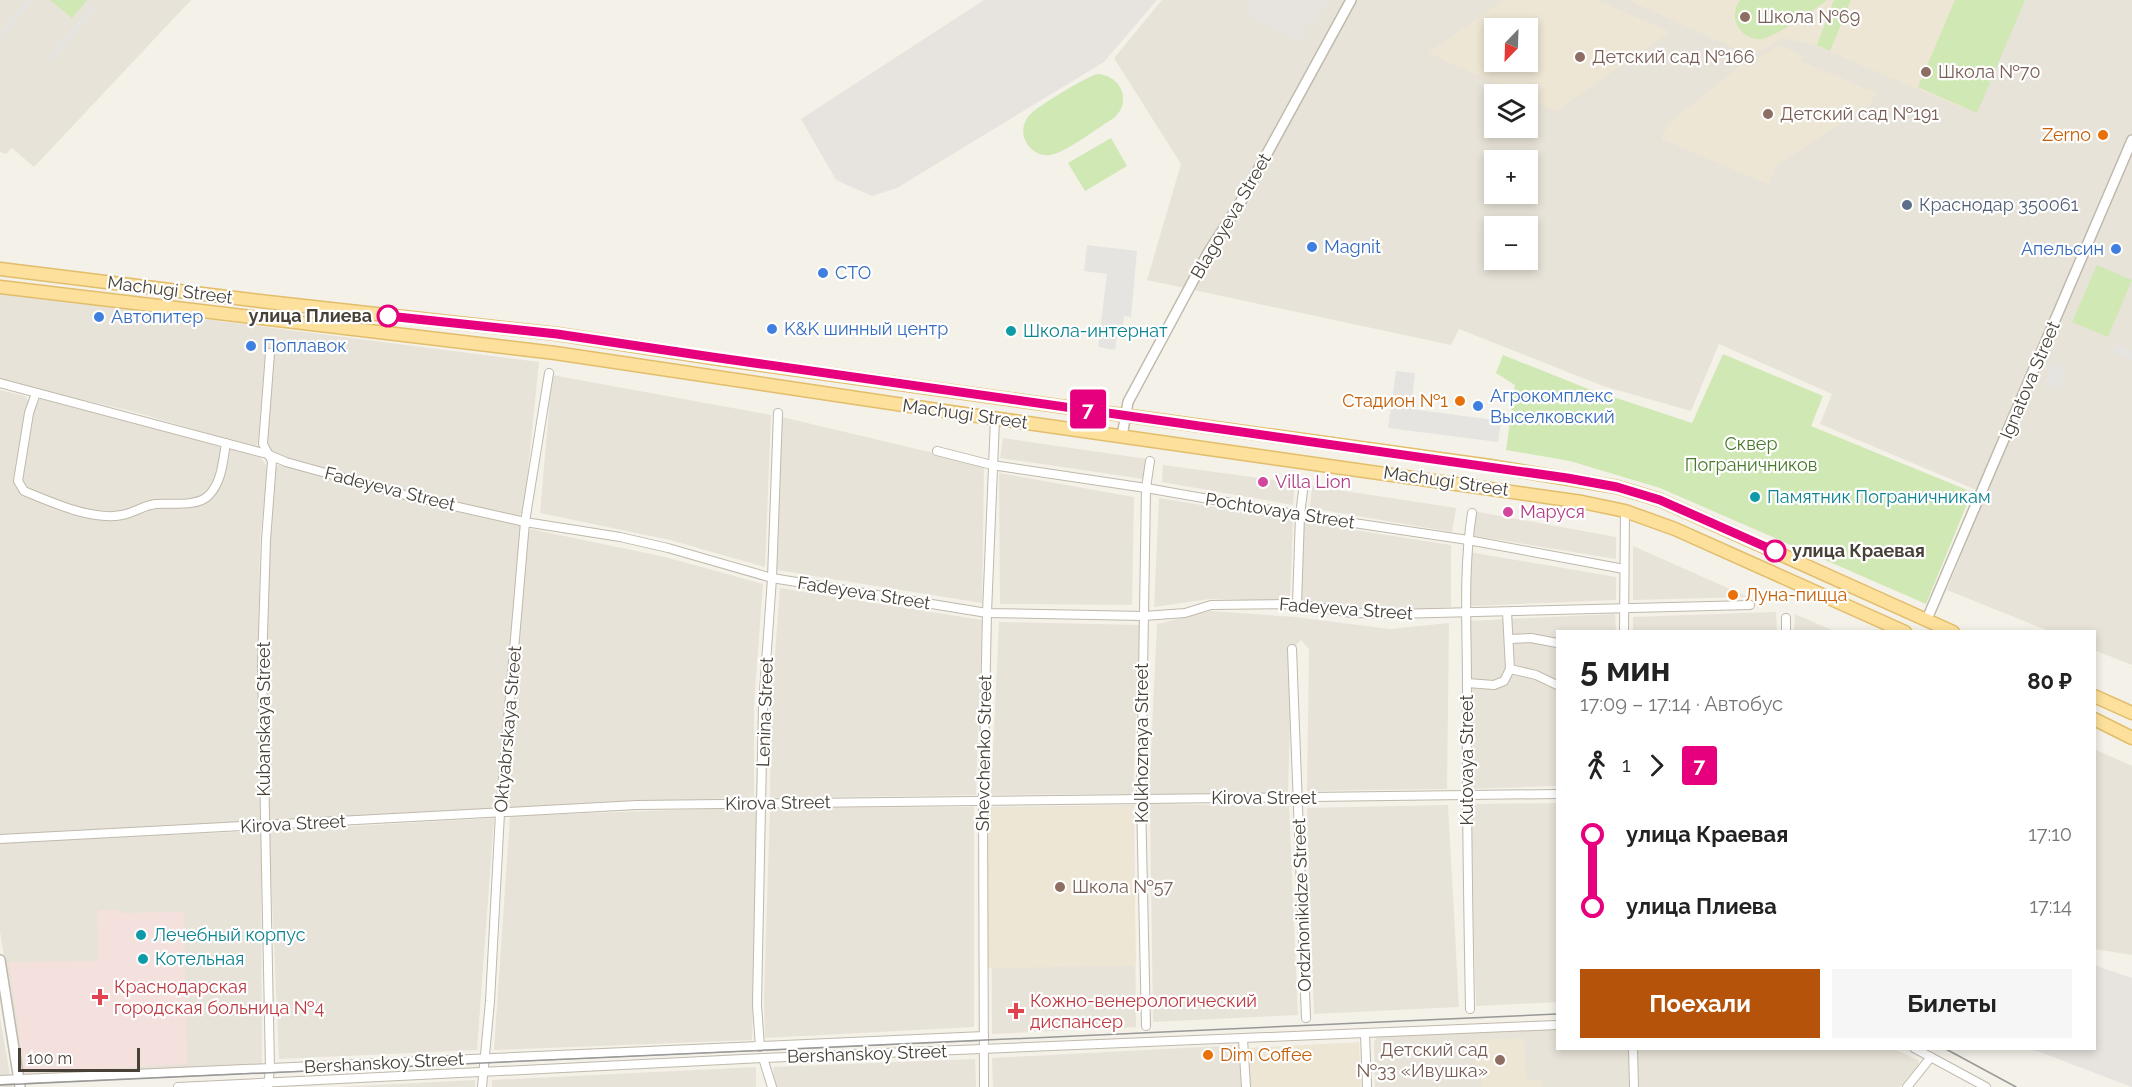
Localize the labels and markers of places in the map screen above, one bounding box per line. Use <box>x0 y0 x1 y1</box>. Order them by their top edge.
place label: Школа №69 <box>1757 6 1860 27</box>
marker: Школа №69 <box>1738 10 1752 24</box>
place label: Детский сад №166 <box>1592 46 1755 67</box>
marker: Детский сад №166 <box>1573 50 1587 64</box>
place label: Школа №70 <box>1938 61 2040 82</box>
marker: Школа №70 <box>1919 65 1933 79</box>
place label: Детский сад №191 <box>1780 103 1939 124</box>
marker: Детский сад №191 <box>1761 107 1775 121</box>
place label: Zerno <box>2042 124 2091 145</box>
marker: Zerno <box>2096 128 2110 142</box>
place label: Краснодар 350061 <box>1919 194 2079 215</box>
marker: Краснодар 350061 <box>1900 198 1914 212</box>
place label: Magnit <box>1324 236 1381 257</box>
place label: Апельсин <box>2021 238 2104 259</box>
marker: Magnit <box>1305 240 1319 254</box>
marker: Апельсин <box>2109 242 2123 256</box>
place label: СТО <box>835 262 871 283</box>
marker: СТО <box>816 266 830 280</box>
place label: улица Плиева <box>249 305 372 326</box>
marker: улица Плиева <box>377 305 399 327</box>
place label: Автопитер <box>111 306 203 327</box>
marker: Автопитер <box>92 310 106 324</box>
place label: K&K шинный центр <box>784 318 948 339</box>
place label: Школа-интернат <box>1023 320 1168 341</box>
marker: K&K шинный центр <box>765 322 779 336</box>
marker: Школа-интернат <box>1004 324 1018 338</box>
place label: Поплавок <box>263 335 347 356</box>
marker: Поплавок <box>244 339 258 353</box>
place label: Агрокомплекс Выселковский <box>1490 385 1615 427</box>
place label: Стадион №1 <box>1342 390 1448 411</box>
marker: Стадион №1 <box>1453 394 1467 408</box>
marker: Агрокомплекс Выселковский <box>1471 399 1485 413</box>
place label: Villa Lion <box>1275 471 1351 492</box>
marker: Villa Lion <box>1256 475 1270 489</box>
place label: Памятник Пограничникам <box>1767 486 1991 507</box>
marker: Памятник Пограничникам <box>1748 490 1762 504</box>
place label: Маруся <box>1520 501 1585 522</box>
marker: Маруся <box>1501 505 1515 519</box>
marker: улица Краевая <box>1764 540 1786 562</box>
place label: улица Краевая <box>1792 540 1925 561</box>
place label: Луна-пицца <box>1745 584 1847 605</box>
marker: Луна-пицца <box>1726 588 1740 602</box>
place label: Школа №57 <box>1072 876 1174 897</box>
marker: Школа №57 <box>1053 880 1067 894</box>
place label: Лечебный корпус <box>153 924 306 945</box>
marker: Лечебный корпус <box>134 928 148 942</box>
place label: Котельная <box>155 948 244 969</box>
marker: Котельная <box>136 952 150 966</box>
place label: Краснодарская городская больница №4 <box>114 976 324 1018</box>
marker: Краснодарская городская больница №4 <box>91 988 109 1006</box>
place label: Кожно-венерологический диспансер <box>1030 990 1257 1032</box>
marker: Кожно-венерологический диспансер <box>1007 1002 1025 1020</box>
place label: Детский сад №33 «Ивушка» <box>1356 1039 1488 1081</box>
place label: Dim Coffee <box>1220 1044 1313 1065</box>
marker: Dim Coffee <box>1201 1048 1215 1062</box>
marker: Детский сад №33 «Ивушка» <box>1493 1053 1507 1067</box>

